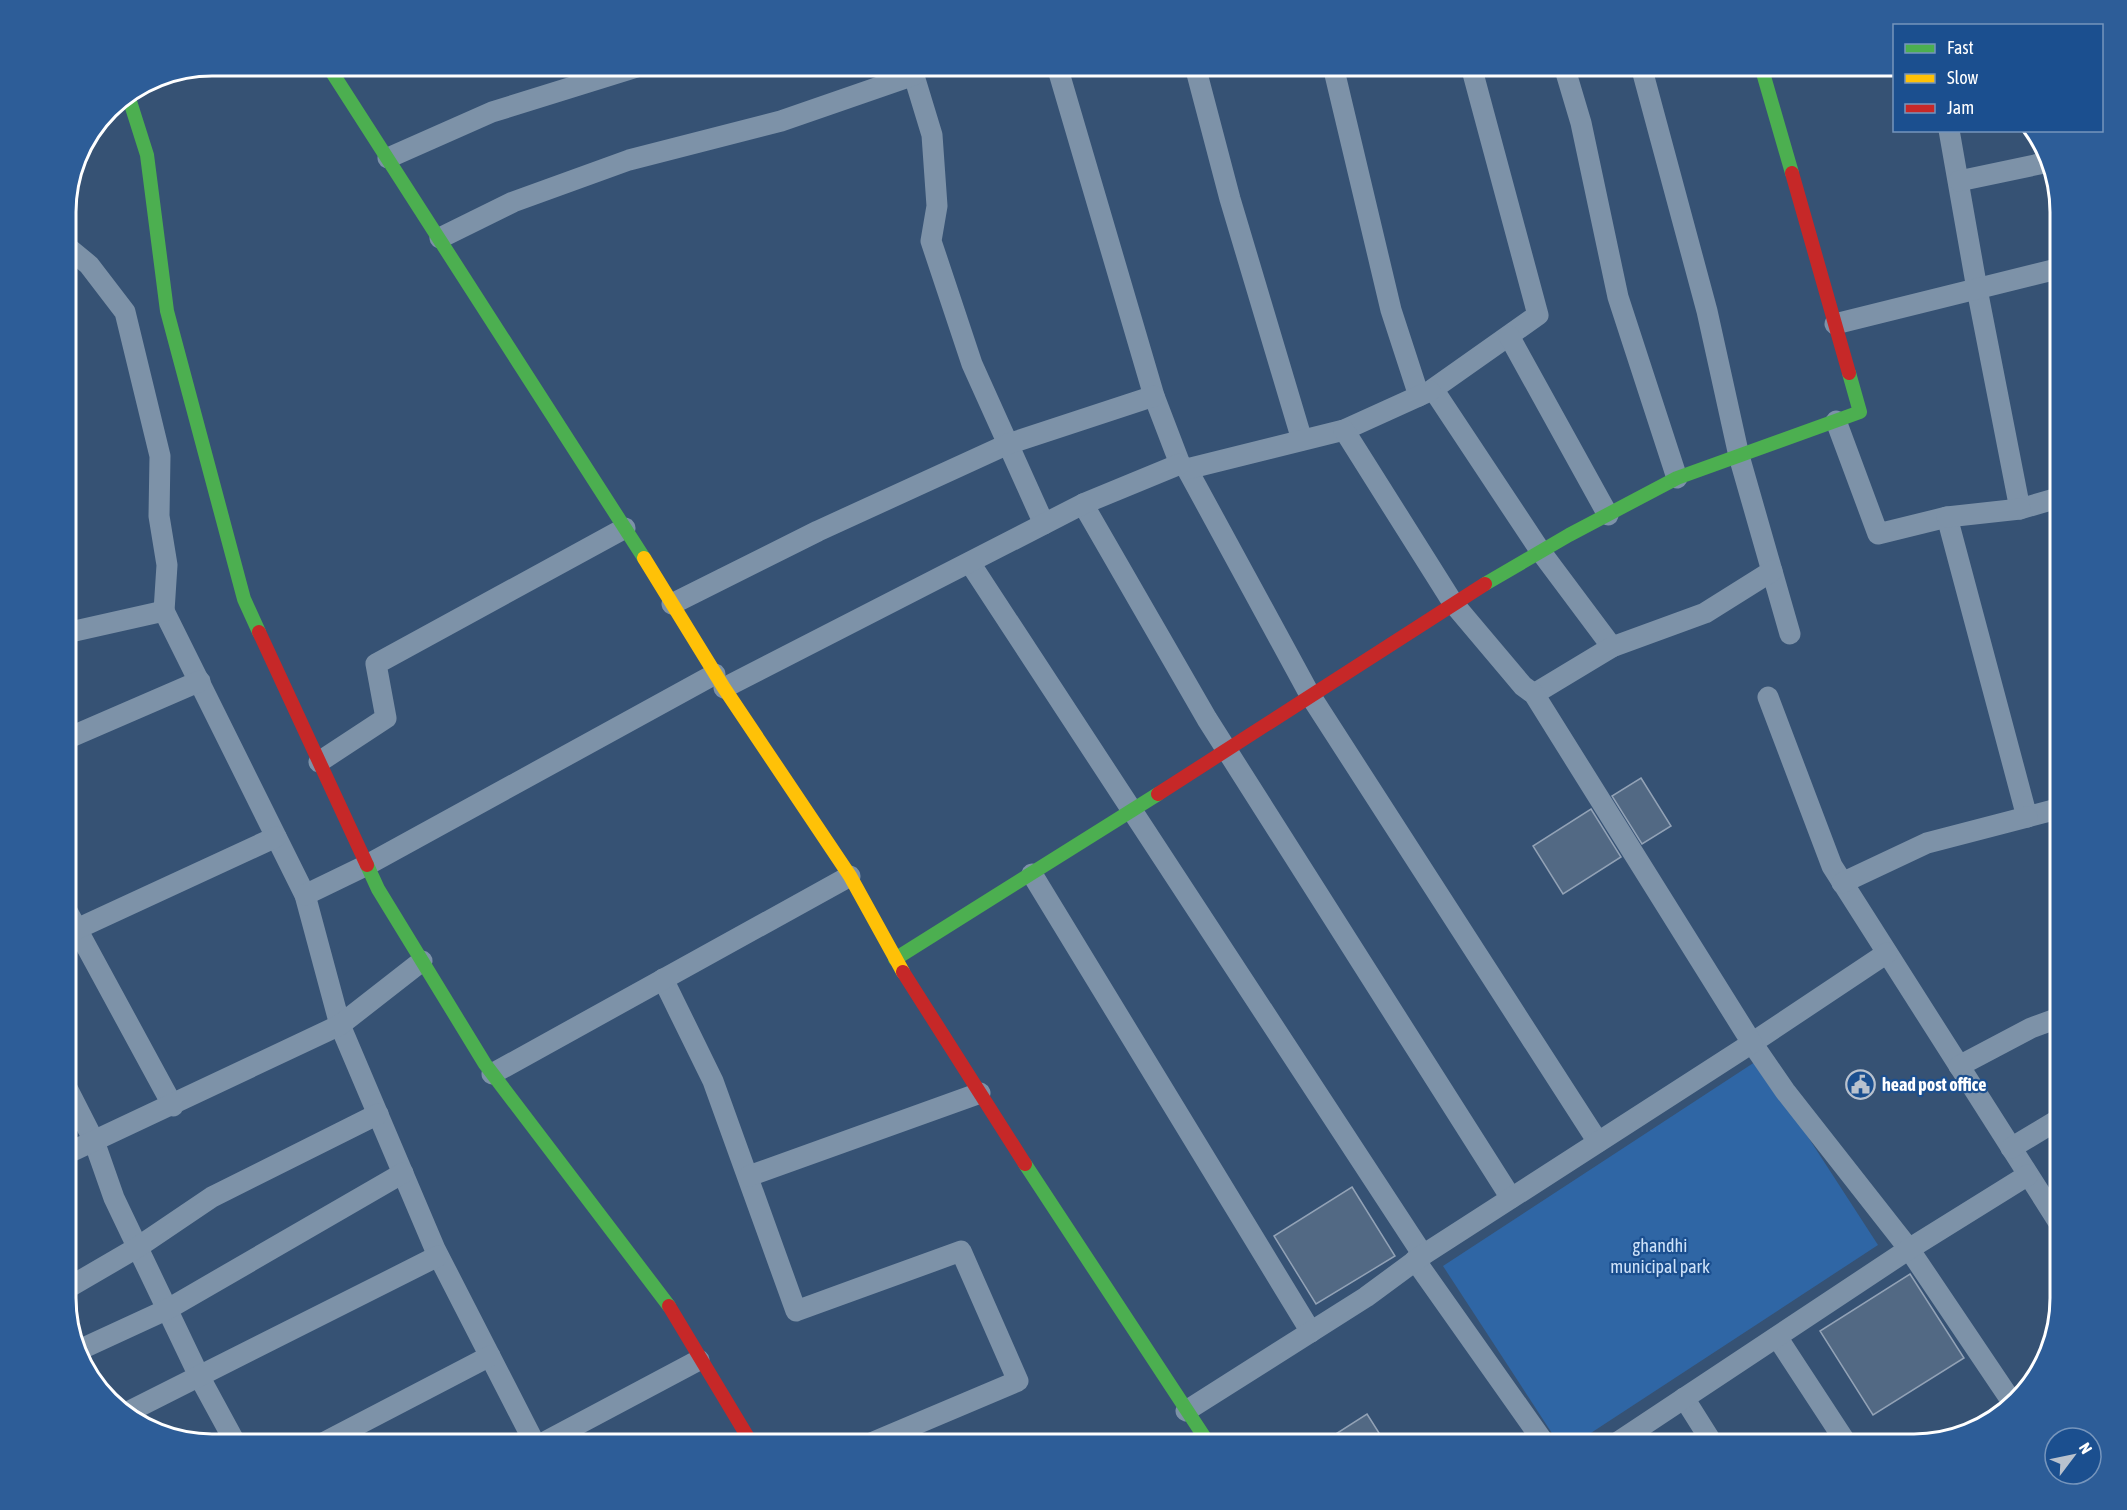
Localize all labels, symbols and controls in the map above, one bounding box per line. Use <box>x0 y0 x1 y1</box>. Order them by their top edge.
legend <box>1893 24 2103 132</box>
text: Fast <box>1947 37 1974 58</box>
text: Slow <box>1947 67 1978 88</box>
text: Jam <box>1947 97 1974 118</box>
public building icon: head post office <box>1845 1068 1877 1100</box>
place label: head post office <box>1882 1074 1986 1095</box>
park label: ghandhi municipal park <box>1610 1235 1710 1277</box>
north arrow <box>2043 1426 2103 1486</box>
text: N <box>2076 1439 2096 1457</box>

